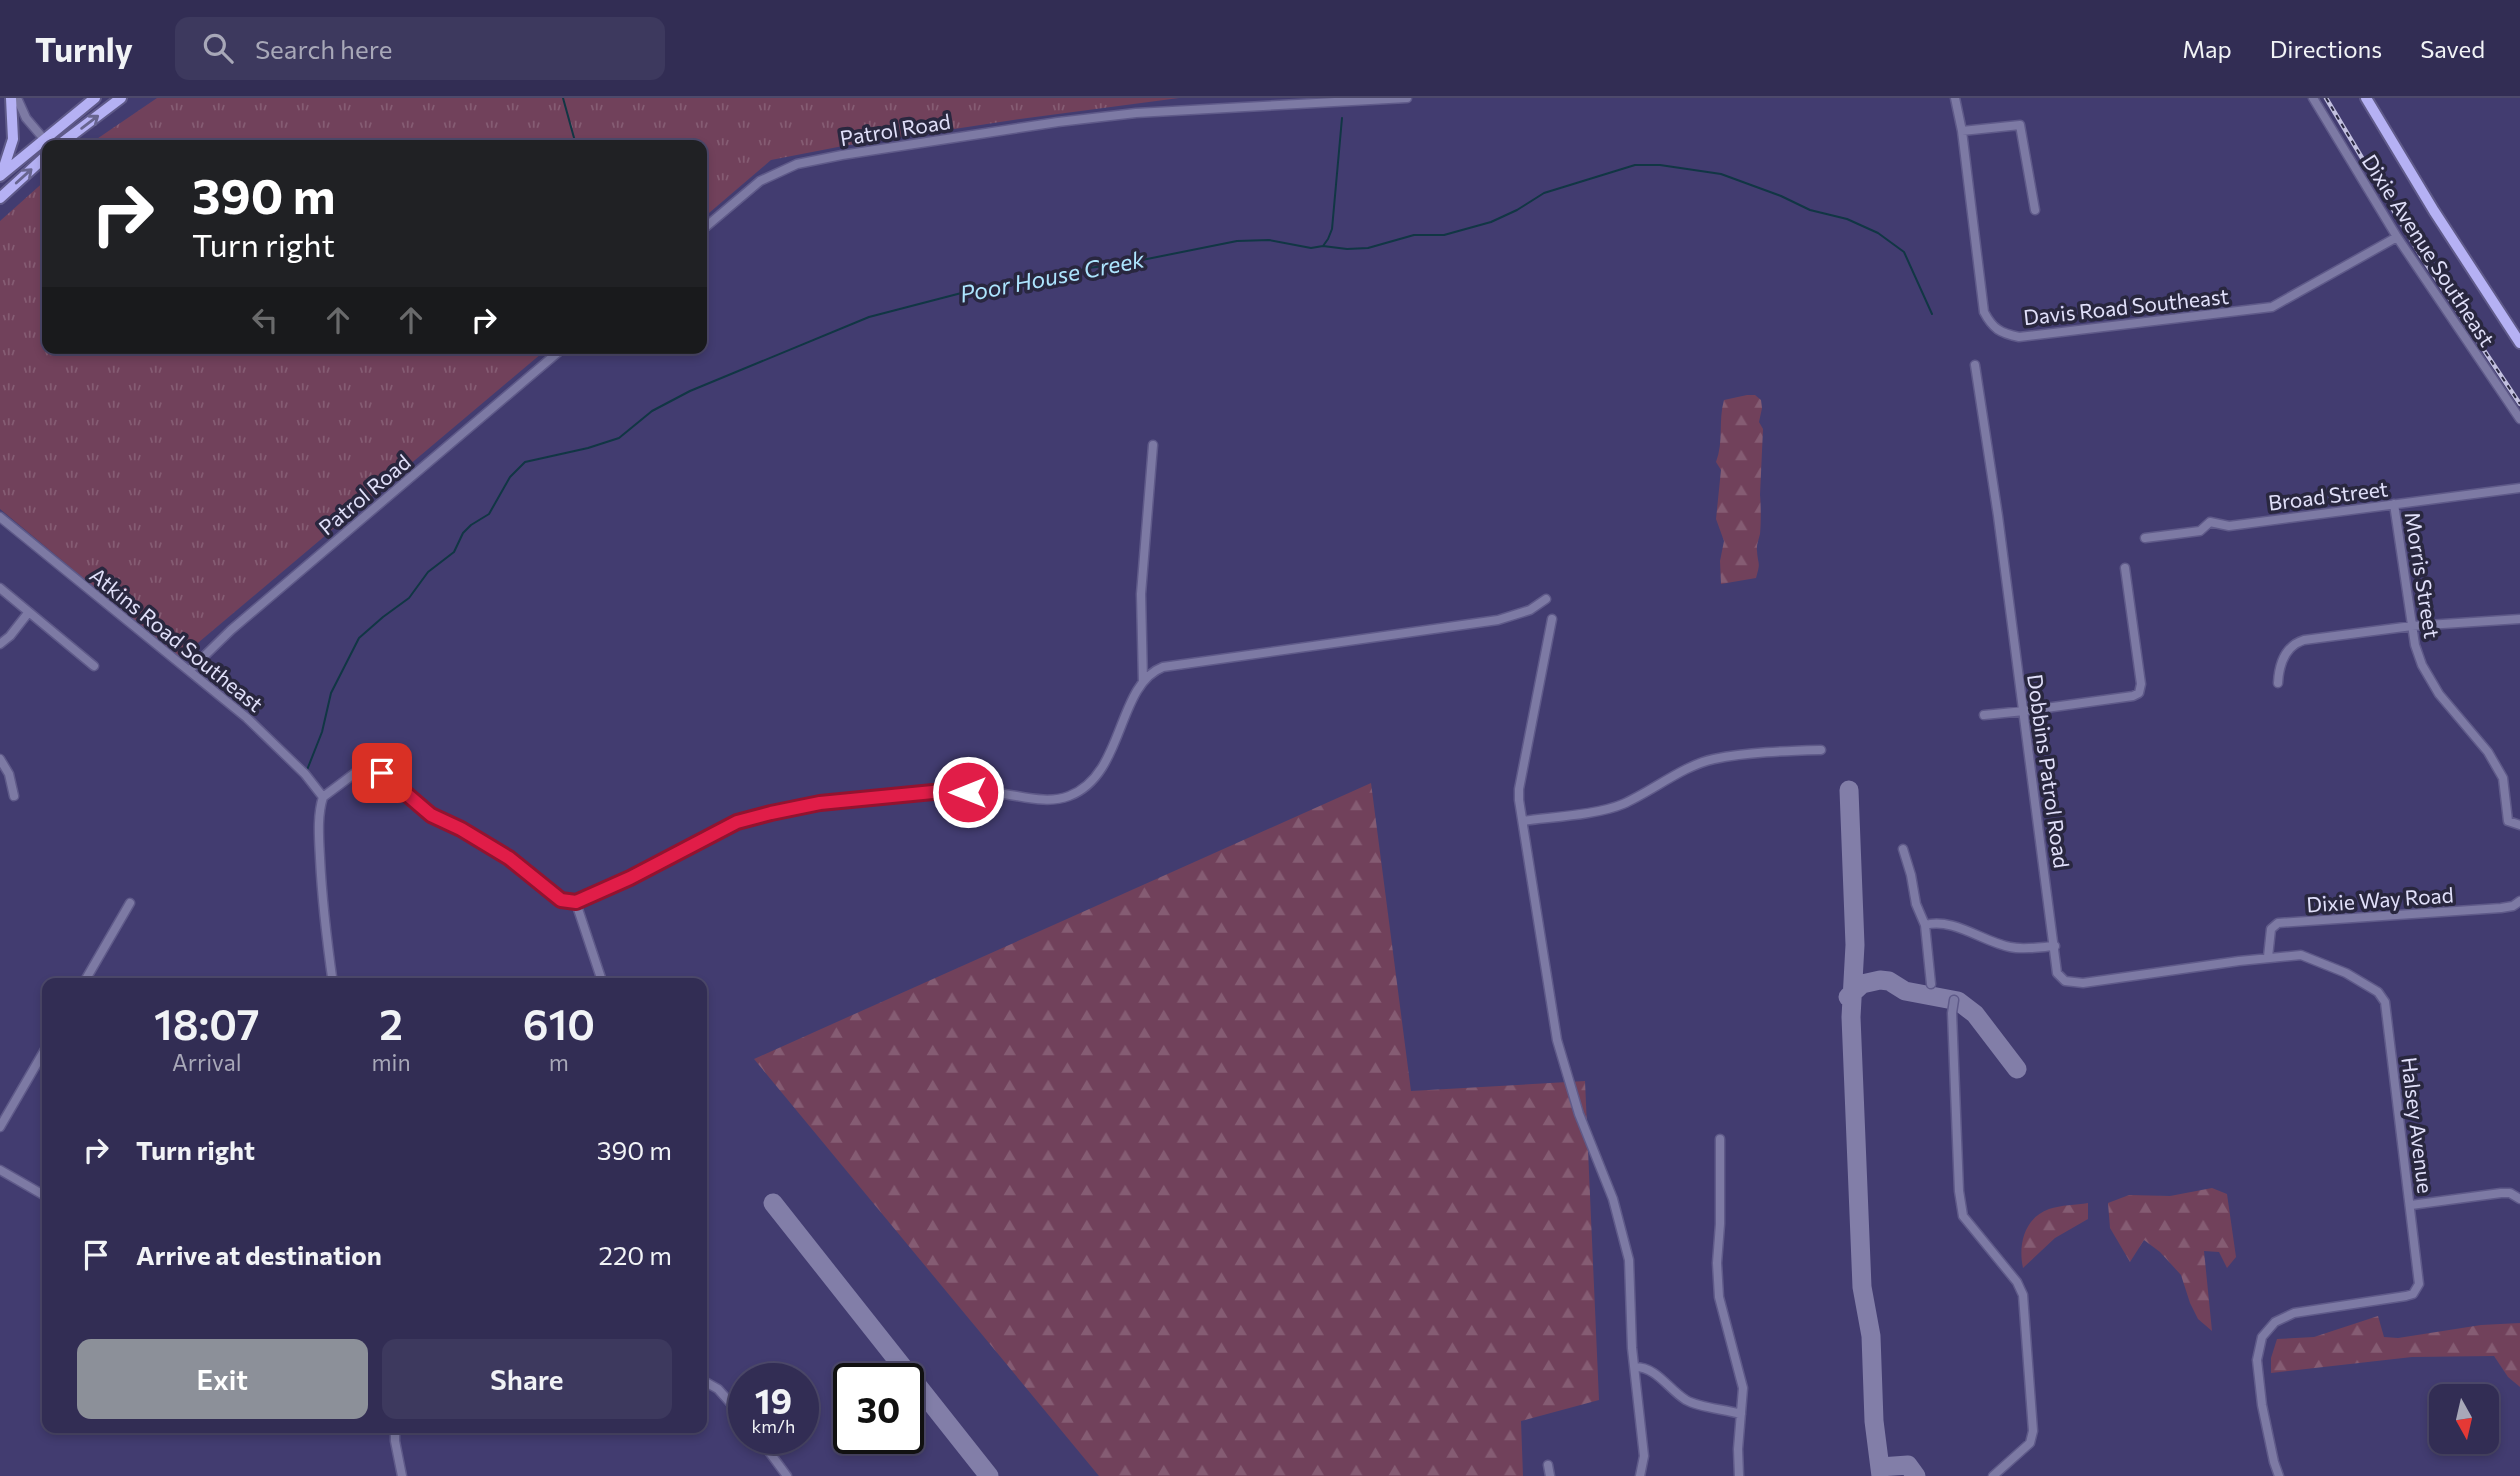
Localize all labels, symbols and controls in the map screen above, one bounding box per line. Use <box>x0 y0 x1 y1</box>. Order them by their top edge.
search box <box>175 17 665 80</box>
text: Turnly <box>35 28 133 69</box>
icon: search <box>199 29 237 67</box>
text: Search here <box>255 33 392 64</box>
text: Map <box>2182 34 2232 63</box>
text: Directions <box>2270 34 2382 63</box>
text: Saved <box>2420 34 2485 63</box>
street label: Patrol Road <box>838 108 952 150</box>
one-way arrow <box>81 114 99 129</box>
street label: Dixie Avenue Southeast <box>2358 149 2500 351</box>
text: 390 m <box>192 164 335 224</box>
icon: right <box>77 168 168 259</box>
one-way arrow <box>14 169 32 185</box>
text: Turn right <box>192 224 335 264</box>
water label: Poor House Creek <box>957 244 1147 308</box>
street label: Davis Road Southeast <box>2022 283 2230 329</box>
icon: left <box>246 301 284 339</box>
icon: ahead <box>319 301 357 339</box>
icon: ahead <box>392 301 430 339</box>
icon: right <box>465 301 503 339</box>
street label: Patrol Road <box>313 449 415 539</box>
street label: Broad Street <box>2267 475 2389 515</box>
street label: Morris Street <box>2401 510 2445 640</box>
street label: Atkins Road Southeast <box>86 562 268 716</box>
street label: Dobbins Patrol Road <box>2023 672 2075 870</box>
pin <box>352 743 412 803</box>
icon: arrive <box>363 754 401 792</box>
position arrow <box>931 755 1005 829</box>
street label: Dixie Way Road <box>2306 881 2454 917</box>
text: 18:07 <box>154 997 259 1049</box>
text: 2 <box>379 997 403 1049</box>
text: 610 <box>523 997 595 1049</box>
text: Arrival <box>172 1048 242 1076</box>
text: min <box>372 1048 411 1076</box>
text: m <box>549 1048 569 1076</box>
street label: Halsey Avenue <box>2397 1055 2439 1195</box>
icon: right <box>77 1131 115 1169</box>
text: Turn right <box>136 1134 255 1165</box>
text: 390 m <box>597 1134 672 1165</box>
icon: arrive <box>77 1236 115 1274</box>
text: Arrive at destination <box>136 1239 382 1270</box>
text: 220 m <box>599 1239 672 1270</box>
button: Exit <box>77 1339 368 1419</box>
button: Share <box>382 1339 672 1419</box>
speed limit sign: 30 <box>833 1363 924 1454</box>
text: 19 <box>755 1378 792 1421</box>
north arrow <box>2429 1384 2499 1454</box>
map controls <box>2429 1384 2499 1454</box>
text: km/h <box>752 1415 795 1437</box>

